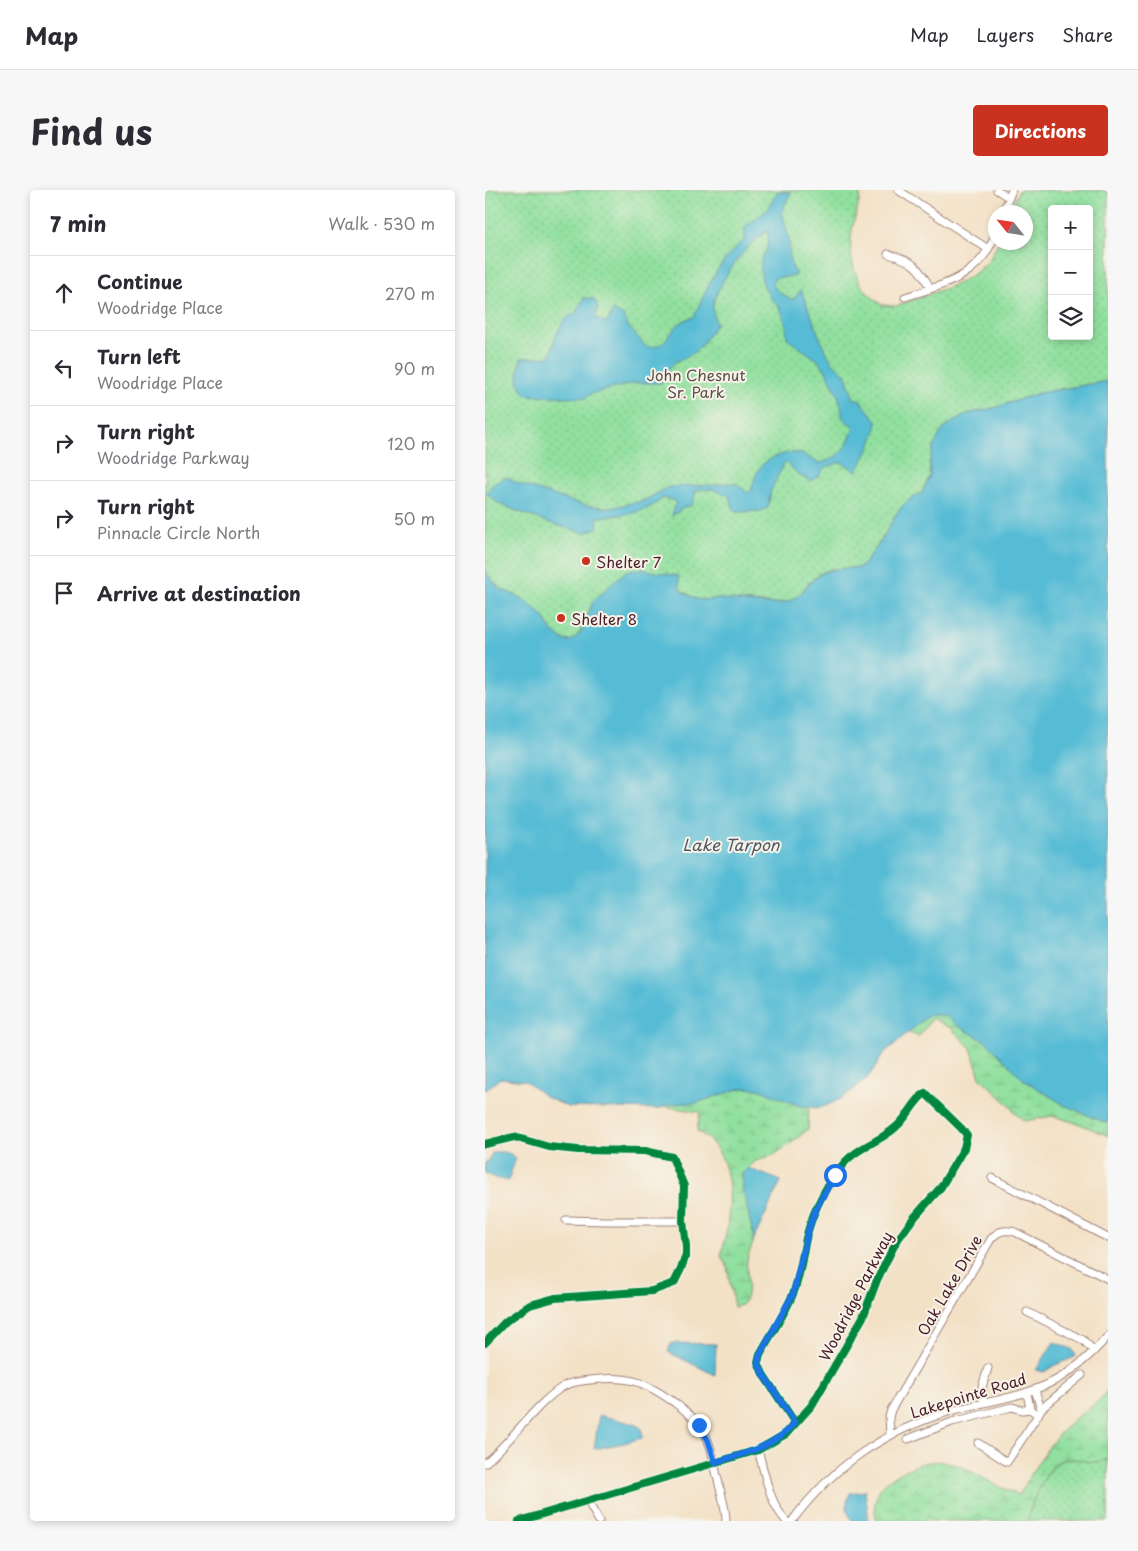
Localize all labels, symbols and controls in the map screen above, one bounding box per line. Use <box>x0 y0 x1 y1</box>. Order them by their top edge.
text: Map <box>25 17 78 53</box>
text: Map <box>910 21 949 48</box>
text: Layers <box>977 21 1034 48</box>
text: Share <box>1062 21 1113 48</box>
text: Find us <box>30 104 152 157</box>
button: Directions <box>973 105 1108 156</box>
north arrow <box>988 205 1033 250</box>
map controls <box>1048 205 1093 340</box>
button: + <box>1048 205 1093 250</box>
text: 7 min <box>50 207 106 239</box>
text: Walk · 530 m <box>328 211 435 235</box>
button: − <box>1048 250 1093 295</box>
text: Continue <box>97 267 183 295</box>
icon: ahead <box>50 279 78 307</box>
text: 270 m <box>385 281 435 305</box>
text: Woodridge Place <box>97 295 223 319</box>
button: layers <box>1048 295 1093 340</box>
text: Turn left <box>97 342 181 370</box>
icon: left <box>50 354 78 382</box>
text: 90 m <box>394 356 435 380</box>
park label: John Chesnut Sr. Park <box>646 363 746 403</box>
text: Woodridge Place <box>97 370 223 394</box>
text: Turn right <box>97 417 195 445</box>
icon: right <box>50 429 78 457</box>
text: 120 m <box>388 431 435 455</box>
text: Woodridge Parkway <box>97 445 249 469</box>
text: Turn right <box>97 492 195 520</box>
icon: right <box>50 504 78 532</box>
text: 50 m <box>394 506 435 530</box>
text: Pinnacle Circle North <box>97 520 260 544</box>
place label: Shelter 7 <box>596 550 662 573</box>
marker: Shelter 7 <box>580 555 592 567</box>
icon: arrive <box>50 579 78 607</box>
text: Arrive at destination <box>97 579 301 607</box>
place label: Shelter 8 <box>571 607 637 630</box>
marker: Shelter 8 <box>555 612 567 624</box>
water label: Lake Tarpon <box>683 832 781 856</box>
route start <box>824 1164 847 1187</box>
street label: Woodridge Parkway <box>812 1227 898 1365</box>
street label: Oak Lake Drive <box>911 1230 987 1340</box>
street label: Lakepointe Road <box>907 1366 1029 1424</box>
route end <box>688 1414 711 1437</box>

